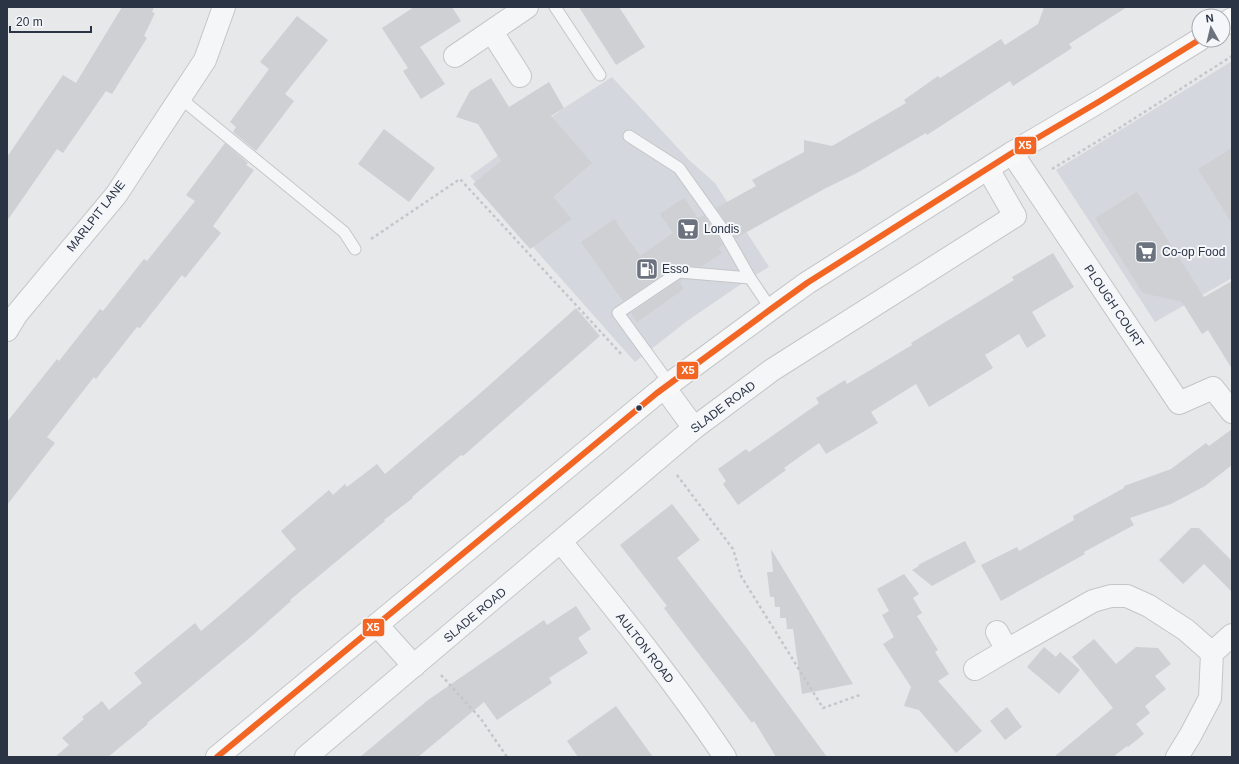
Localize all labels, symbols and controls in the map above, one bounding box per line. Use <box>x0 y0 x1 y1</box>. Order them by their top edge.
scale bar <box>10 8 91 34</box>
north arrow <box>1191 8 1231 48</box>
text: N <box>1205 12 1214 25</box>
text: 20 m <box>16 15 43 29</box>
line badge: X5 <box>1014 136 1037 155</box>
text: X5 <box>1018 139 1032 151</box>
street label: MARLPIT LANE <box>64 178 128 254</box>
supermarket icon: Londis <box>675 216 701 242</box>
place label: Londis <box>704 222 739 236</box>
supermarket icon: Co-op Food <box>1133 239 1159 265</box>
place label: Co-op Food <box>1162 245 1225 259</box>
fuel station icon: Esso <box>634 256 660 282</box>
place label: Esso <box>662 262 689 276</box>
street label: PLOUGH COURT <box>1081 262 1147 350</box>
line badge: X5 <box>676 361 699 380</box>
text: X5 <box>681 364 695 376</box>
street label: SLADE ROAD <box>688 378 758 436</box>
unlabelled marker <box>634 403 644 413</box>
street label: SLADE ROAD <box>441 585 509 645</box>
street label: AULTON ROAD <box>613 610 677 686</box>
line badge: X5 <box>362 618 385 637</box>
text: X5 <box>366 621 380 633</box>

